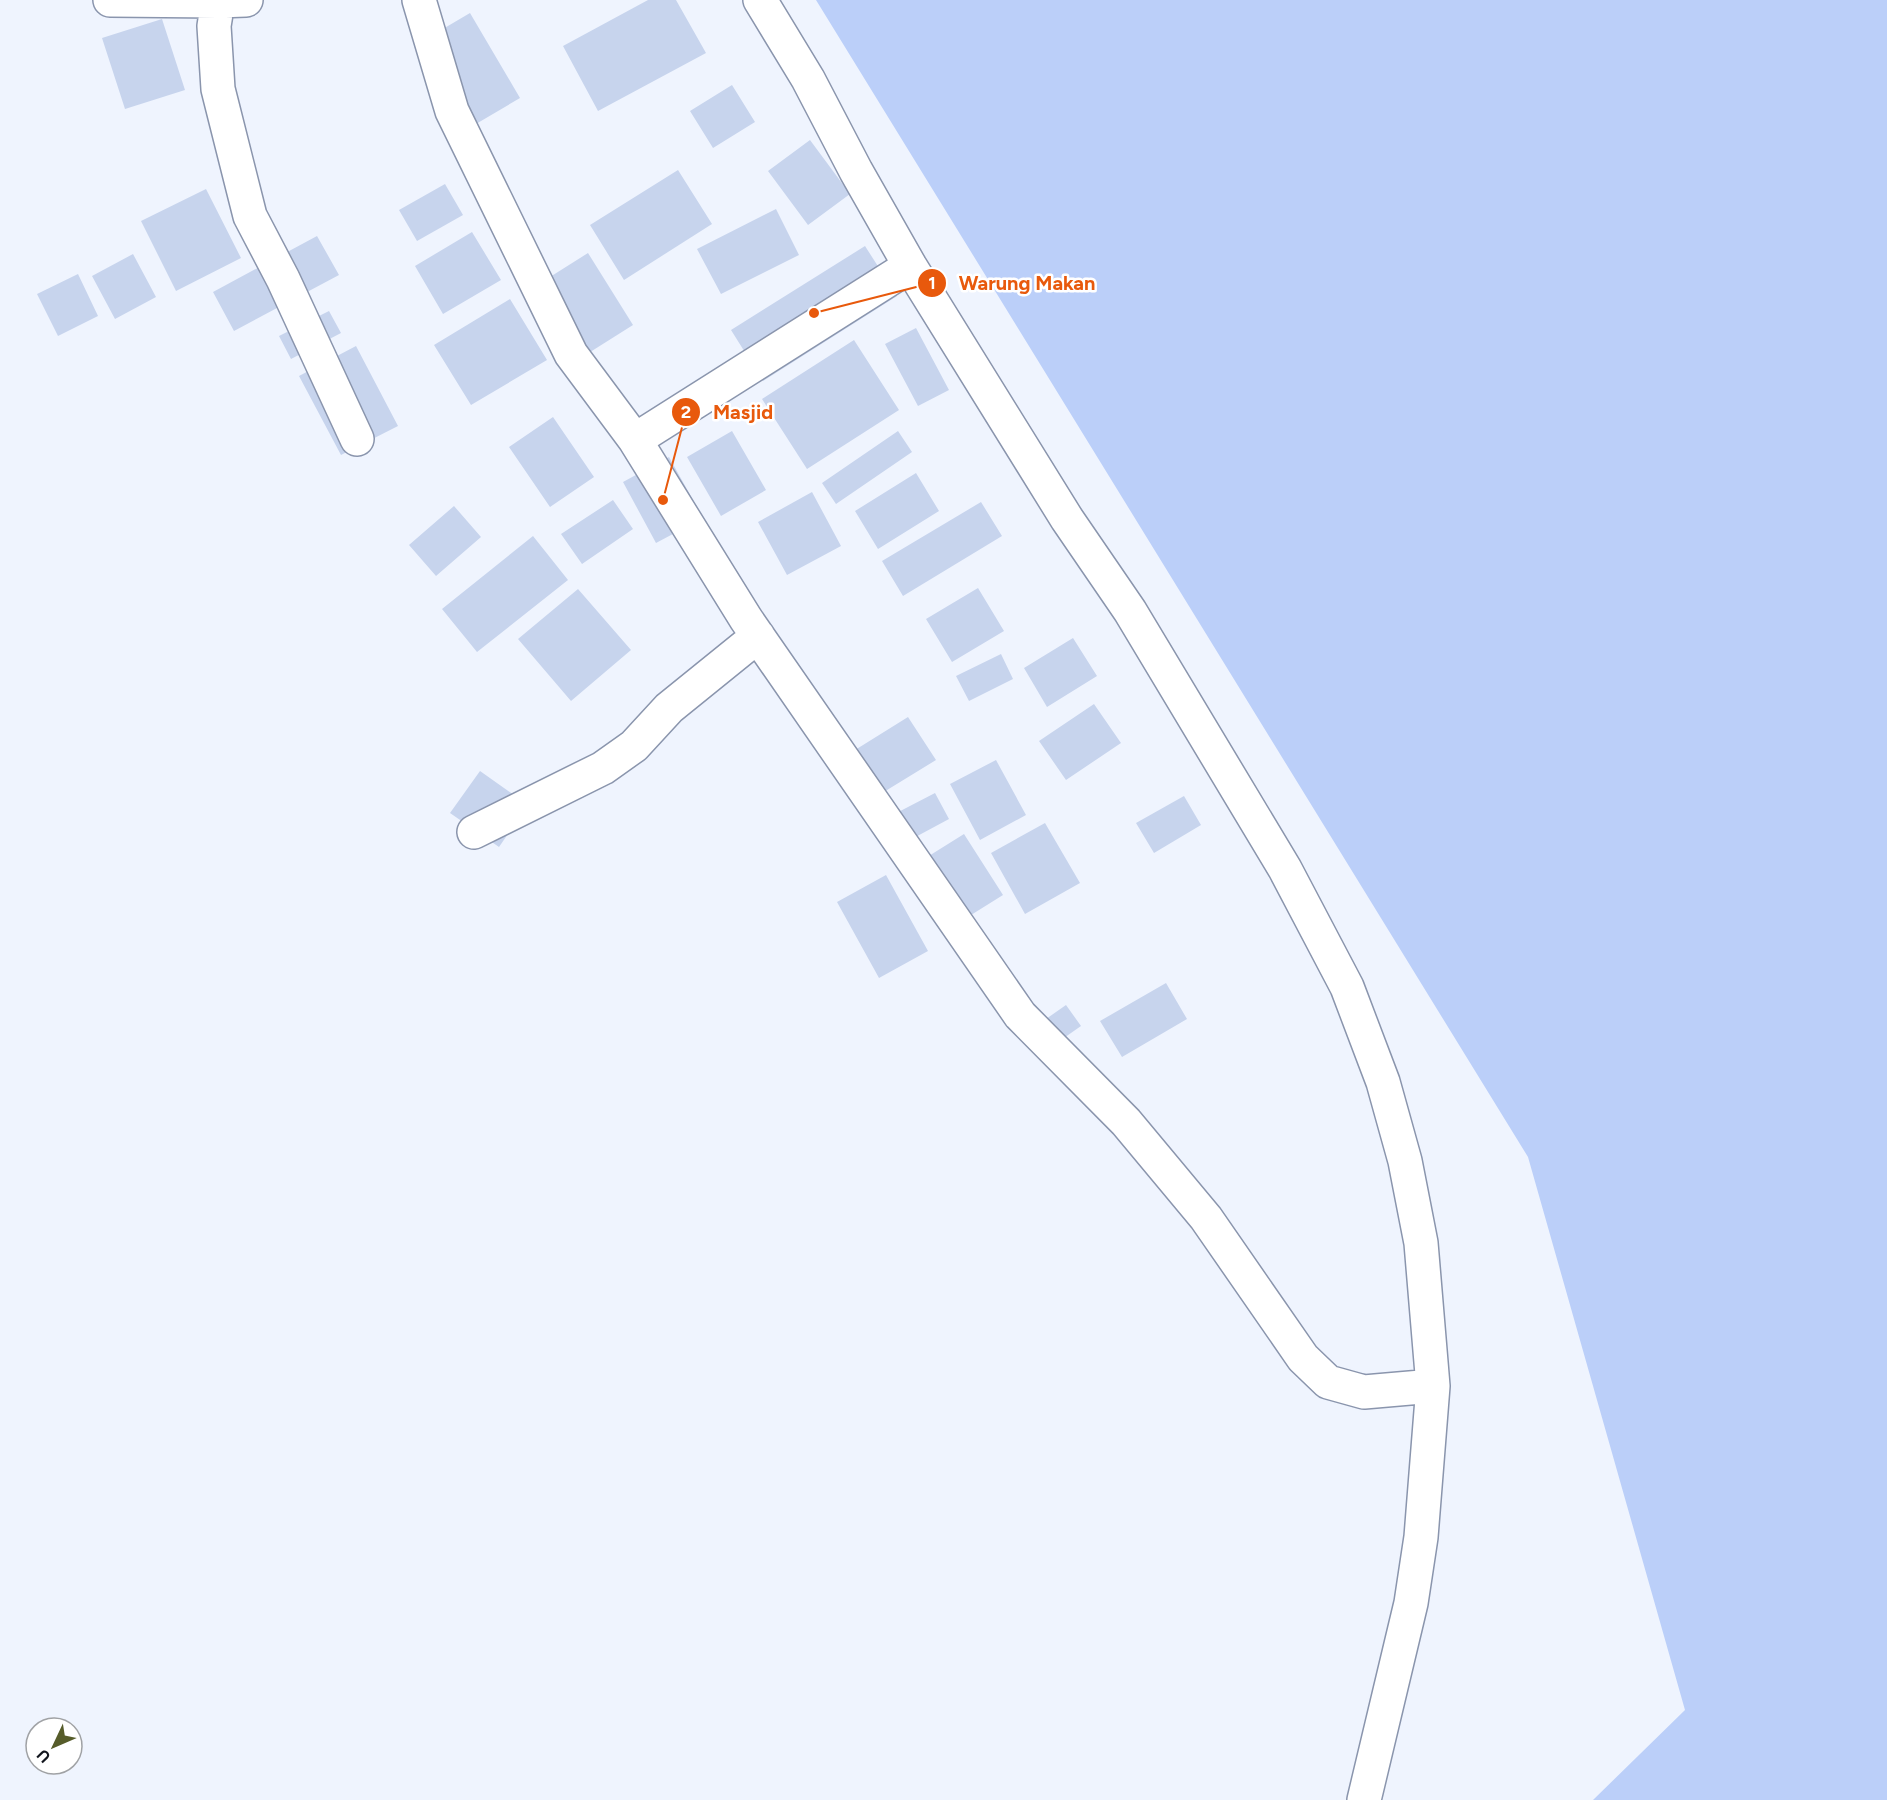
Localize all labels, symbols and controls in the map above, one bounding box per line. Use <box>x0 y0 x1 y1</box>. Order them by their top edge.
callout: Warung Makan <box>917 264 1107 302</box>
text: Warung Makan <box>959 271 1095 295</box>
text: 1 <box>928 272 936 294</box>
callout: Masjid <box>671 393 785 431</box>
text: Masjid <box>713 400 773 424</box>
text: 2 <box>681 401 691 423</box>
north arrow <box>24 1716 84 1776</box>
text: U <box>33 1745 54 1767</box>

